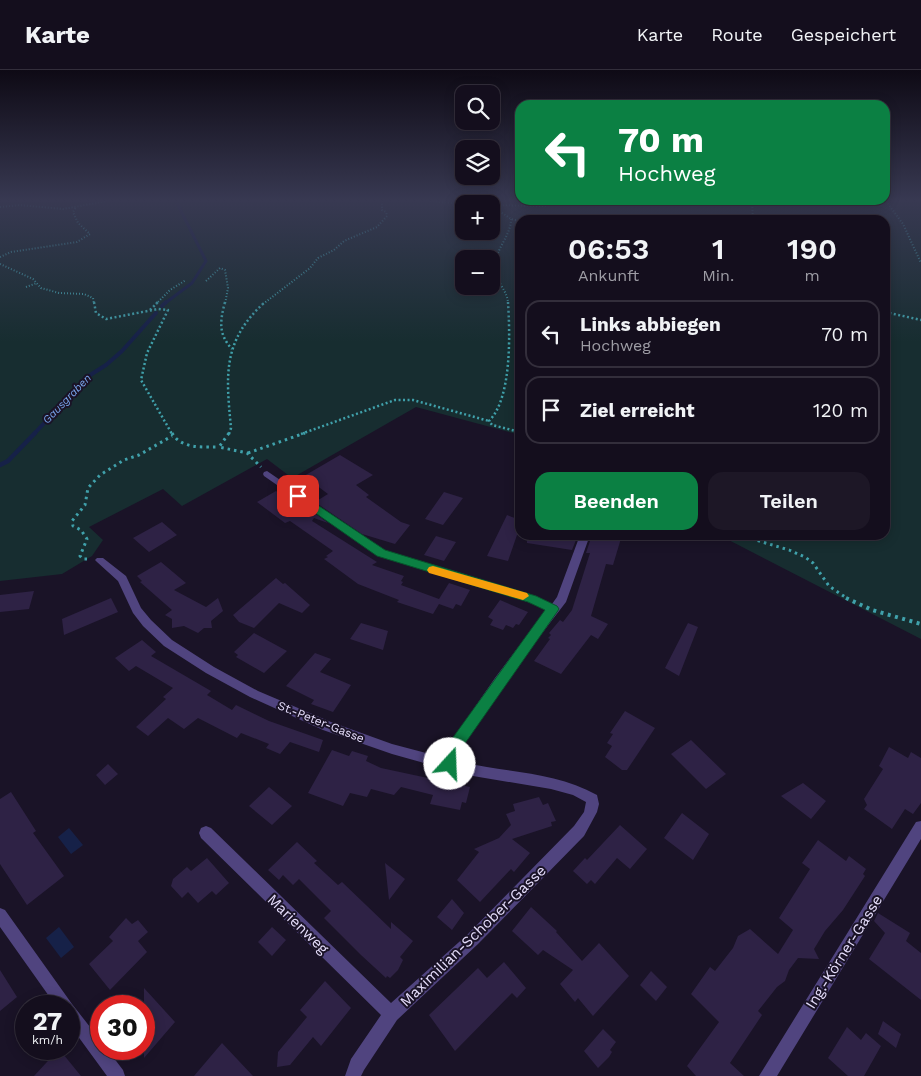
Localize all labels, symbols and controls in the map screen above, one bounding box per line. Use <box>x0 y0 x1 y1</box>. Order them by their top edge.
text: Karte <box>25 21 90 49</box>
text: Karte <box>637 24 683 45</box>
text: Route <box>711 24 763 45</box>
text: Gespeichert <box>791 24 896 45</box>
map controls <box>455 85 500 295</box>
button: search <box>455 85 500 130</box>
text: 70 m <box>618 119 704 161</box>
icon: left <box>535 120 600 185</box>
button: layers <box>455 140 500 185</box>
text: Hochweg <box>618 161 715 186</box>
button: + <box>455 195 500 240</box>
text: 06:53 <box>568 231 649 266</box>
text: 1 <box>712 231 724 266</box>
text: 190 <box>787 231 837 266</box>
button: − <box>455 250 500 295</box>
text: Ankunft <box>578 266 639 285</box>
text: Min. <box>702 266 734 285</box>
text: m <box>805 266 820 285</box>
text: Links abbiegen <box>580 313 721 336</box>
icon: left <box>537 320 565 348</box>
text: 70 m <box>821 323 868 346</box>
text: Hochweg <box>580 336 651 355</box>
water label: Gausgraben <box>40 371 94 427</box>
icon: arrive <box>537 396 565 424</box>
text: Ziel erreicht <box>580 399 695 422</box>
text: 120 m <box>813 399 868 422</box>
button: Beenden <box>535 472 698 530</box>
button: Teilen <box>708 472 870 530</box>
pin <box>277 475 319 517</box>
icon: arrive <box>284 482 312 510</box>
street label: St.-Peter-Gasse <box>276 698 366 746</box>
position arrow <box>423 737 475 789</box>
street label: Maximilian-Schober-Gasse <box>396 861 550 1011</box>
street label: Marienweg <box>264 890 332 958</box>
street label: Ing.-Körner-Gasse <box>802 892 886 1012</box>
speed limit sign: 30 <box>90 995 155 1060</box>
text: 27 <box>33 1007 62 1036</box>
text: km/h <box>32 1033 63 1047</box>

